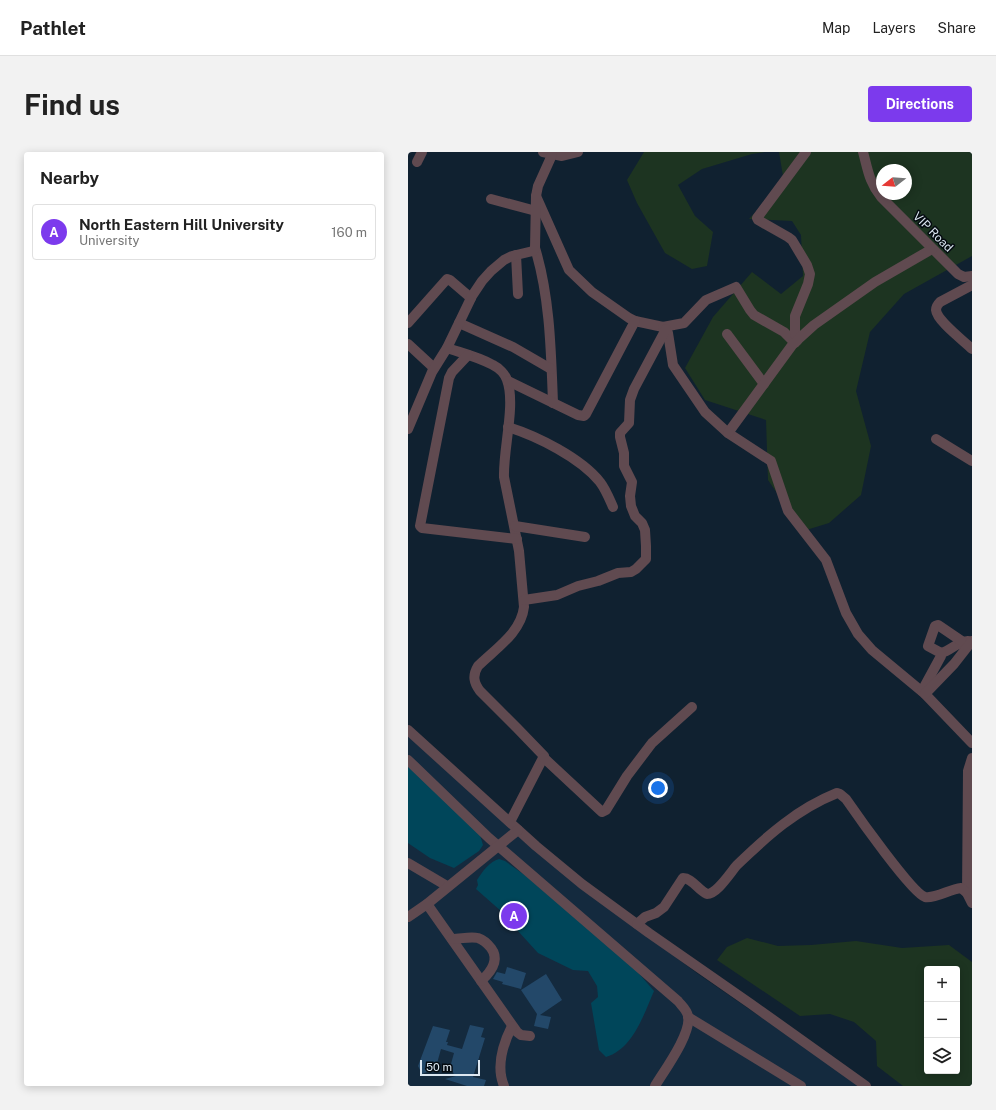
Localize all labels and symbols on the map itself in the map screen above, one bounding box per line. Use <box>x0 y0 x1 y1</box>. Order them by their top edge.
north arrow <box>876 164 912 200</box>
street label: VIP Road <box>910 209 956 255</box>
your location <box>648 778 668 798</box>
pin: A <box>501 901 527 931</box>
scale bar <box>420 1058 480 1077</box>

